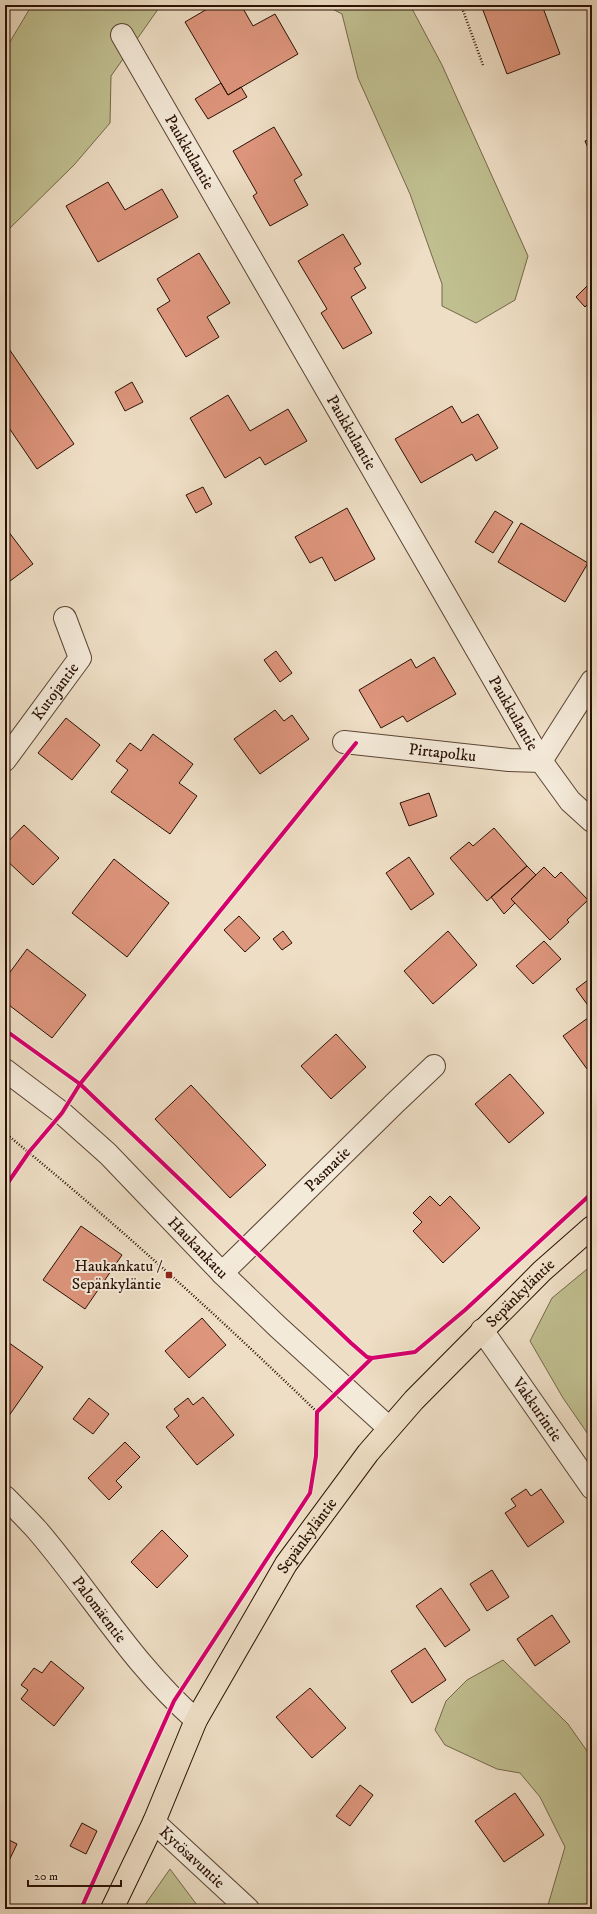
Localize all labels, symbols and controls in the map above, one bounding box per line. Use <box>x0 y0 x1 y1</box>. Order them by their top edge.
street label: Paukkulantie <box>160 111 219 193</box>
street label: Paukkulantie <box>322 392 381 474</box>
street label: Kutojantie <box>28 658 83 724</box>
street label: Paukkulantie <box>484 672 543 754</box>
street label: Pirtapolku <box>408 739 477 766</box>
street label: Pasmatie <box>301 1142 355 1196</box>
street label: Haukankatu <box>163 1213 232 1284</box>
street label: Sepänkyläntie <box>482 1254 559 1332</box>
place label: Haukankatu / Sepänkyläntie <box>72 1256 163 1294</box>
marker: Haukankatu / Sepänkyläntie <box>164 1270 174 1280</box>
street label: Vakkurintie <box>508 1373 567 1446</box>
street label: Sepänkyläntie <box>273 1494 342 1577</box>
street label: Palomäentie <box>68 1572 131 1647</box>
street label: Kytösavuntie <box>155 1822 229 1893</box>
scale bar <box>28 1862 121 1888</box>
text: 20 m <box>34 1869 58 1884</box>

